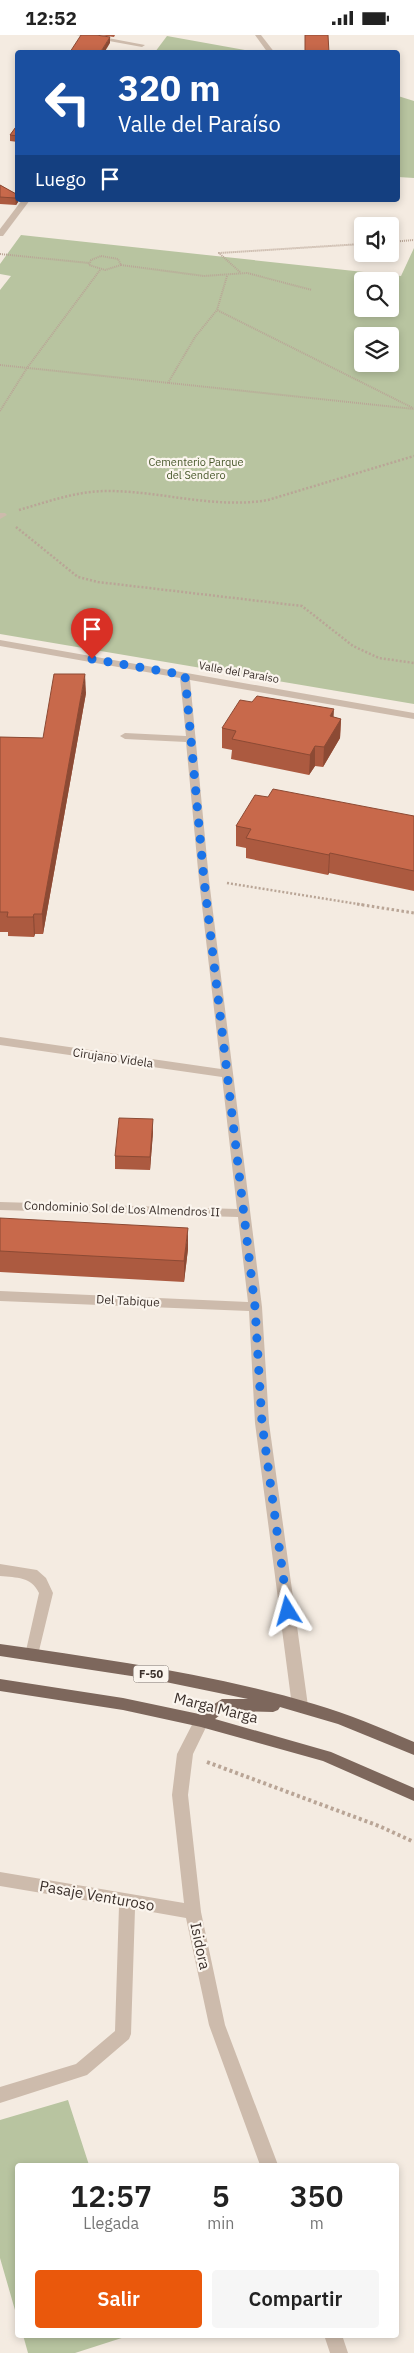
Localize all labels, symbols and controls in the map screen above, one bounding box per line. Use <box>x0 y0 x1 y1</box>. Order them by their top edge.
text: 12:52 <box>25 6 77 30</box>
text: 320 m <box>118 65 221 111</box>
icon: left <box>35 70 100 135</box>
text: Valle del Paraíso <box>118 109 281 138</box>
icon: arrive <box>96 165 124 193</box>
text: Luego <box>35 167 86 191</box>
map controls <box>354 217 399 372</box>
button: sound <box>354 217 399 262</box>
button: search <box>354 272 399 317</box>
button: layers <box>354 327 399 372</box>
park label: Cementerio Parque del Sendero <box>148 455 244 482</box>
pin <box>71 608 113 659</box>
icon: arrive <box>78 615 106 643</box>
street label: Valle del Paraíso <box>198 658 280 686</box>
street label: Cirujano Videla <box>72 1044 155 1071</box>
street label: Condominio Sol de Los Almendros II <box>24 1198 220 1219</box>
street label: Del Tabique <box>96 1291 161 1310</box>
position arrow <box>261 1584 313 1636</box>
road number: F-50 <box>134 1665 168 1683</box>
street label: Marga Marga <box>172 1688 260 1727</box>
street label: Pasaje Venturoso <box>38 1876 156 1915</box>
street label: Isidora <box>186 1921 215 1971</box>
text: 12:57 <box>70 2176 152 2215</box>
text: 5 <box>212 2176 230 2215</box>
text: 350 <box>290 2176 344 2215</box>
text: Llegada <box>83 2213 139 2233</box>
text: min <box>207 2213 234 2233</box>
text: m <box>310 2213 324 2233</box>
button: Salir <box>35 2270 202 2328</box>
button: Compartir <box>212 2270 379 2328</box>

